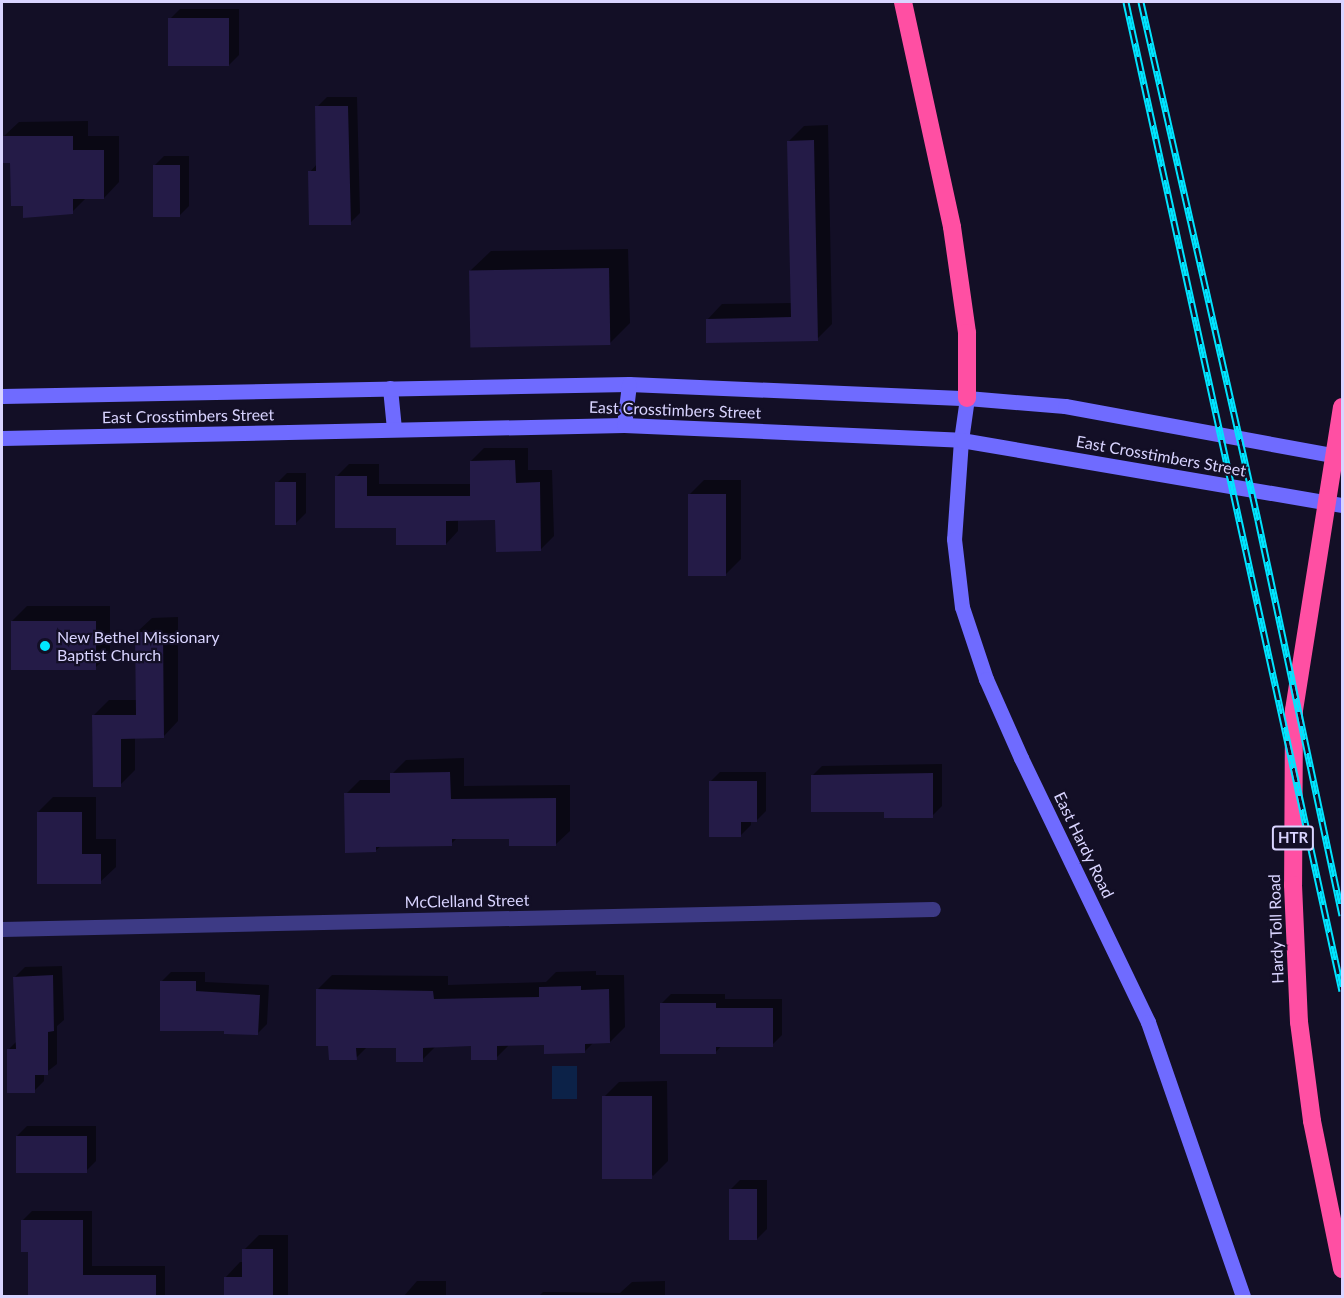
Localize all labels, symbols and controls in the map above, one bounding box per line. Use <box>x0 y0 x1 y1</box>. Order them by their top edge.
street label: East Crosstimbers Street <box>589 397 761 423</box>
street label: East Crosstimbers Street <box>102 405 274 427</box>
street label: East Crosstimbers Street <box>1075 432 1247 480</box>
place label: New Bethel Missionary Baptist Church <box>57 627 220 665</box>
marker: New Bethel Missionary Baptist Church <box>38 639 52 653</box>
street label: East Hardy Road <box>1050 789 1118 901</box>
road number: HTR <box>1270 826 1316 850</box>
street label: Hardy Toll Road <box>1264 873 1288 985</box>
street label: McClelland Street <box>405 890 529 912</box>

